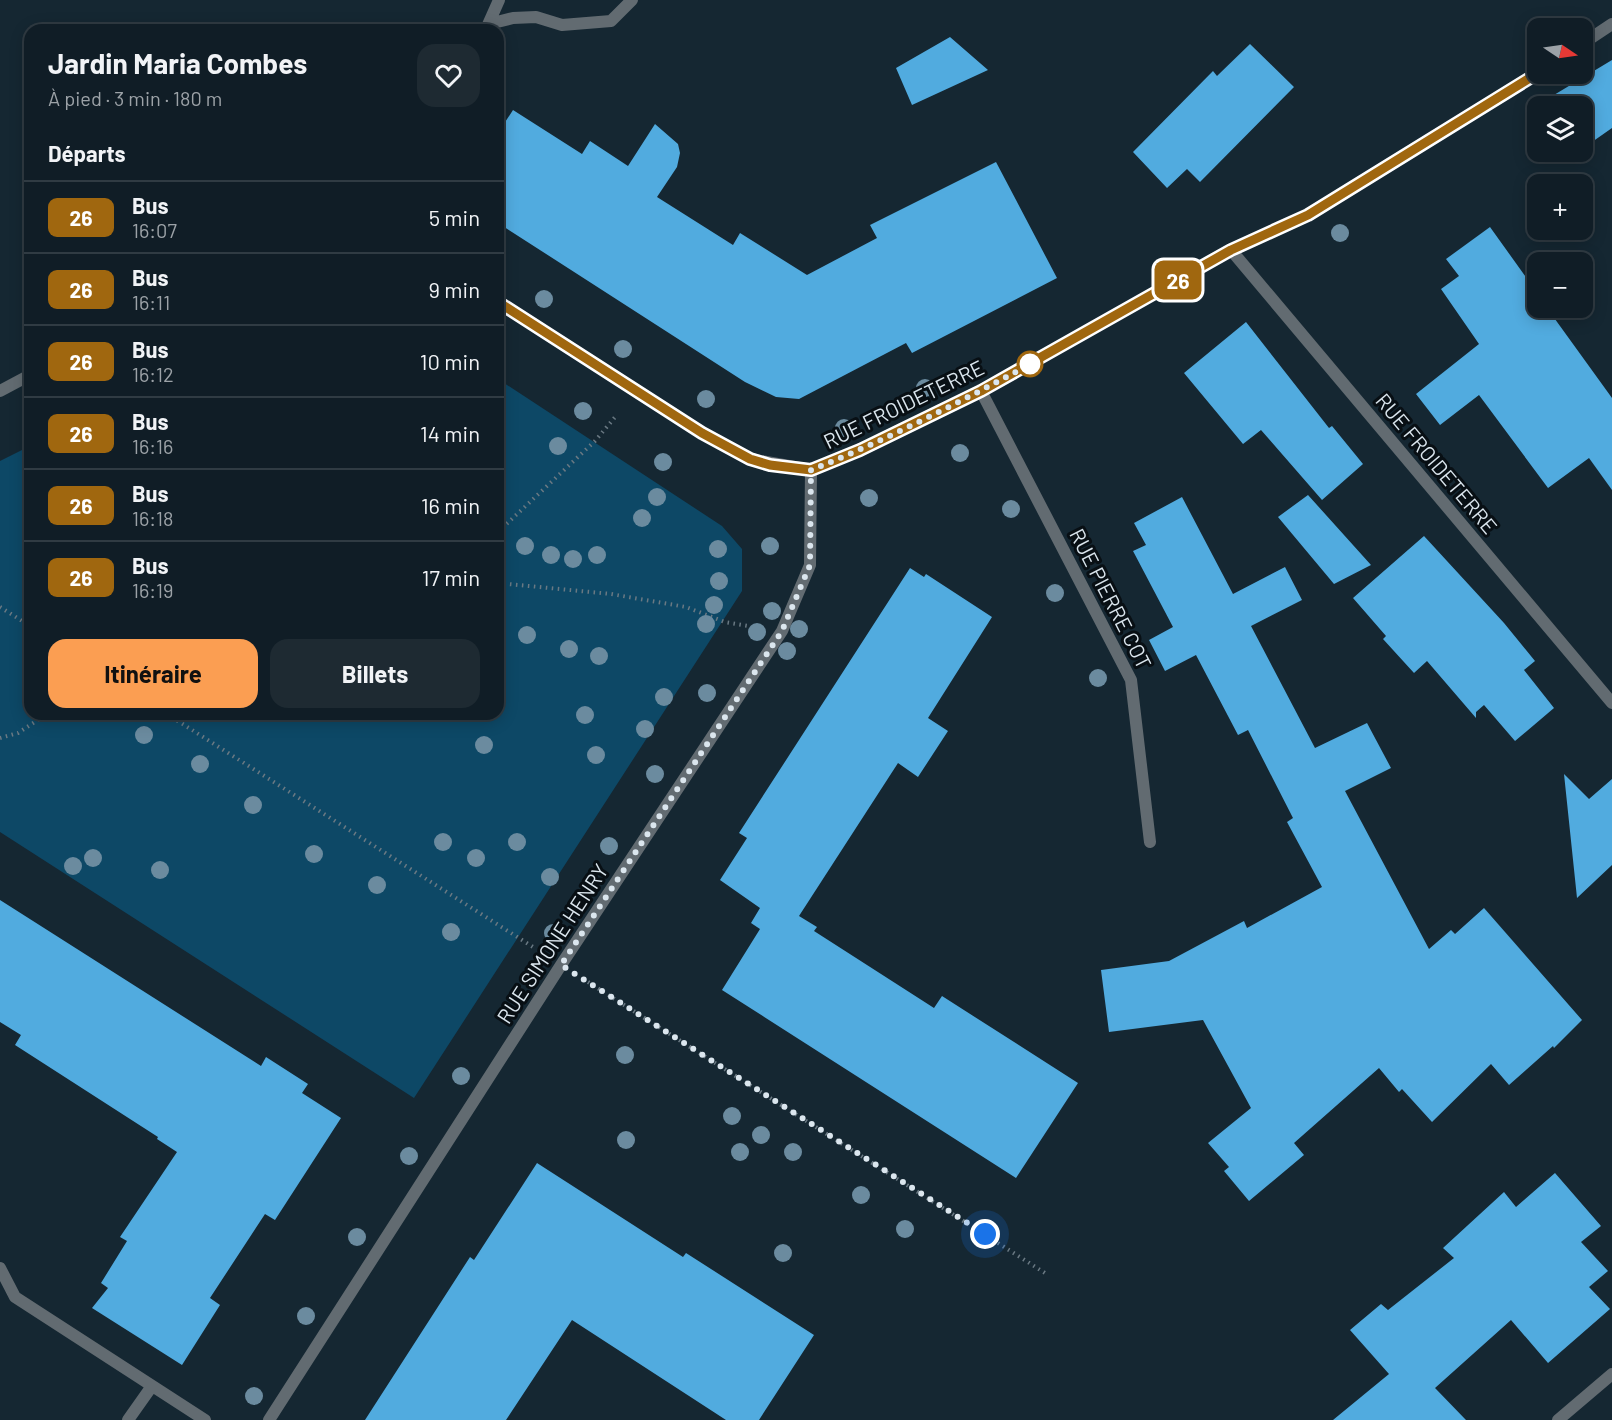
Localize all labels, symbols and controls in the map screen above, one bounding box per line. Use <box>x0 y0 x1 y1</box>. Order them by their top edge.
north arrow <box>1527 18 1593 84</box>
map controls <box>1527 18 1593 318</box>
button: heart <box>417 44 480 107</box>
text: Jardin Maria Combes <box>48 46 307 80</box>
text: À pied · 3 min · 180 m <box>48 86 222 110</box>
button: layers <box>1527 96 1593 162</box>
text: Départs <box>48 140 126 166</box>
button: + <box>1527 174 1593 240</box>
text: Bus <box>132 192 169 218</box>
text: 5 min <box>429 204 480 230</box>
text: 26 <box>69 205 93 230</box>
text: 16:07 <box>132 218 177 242</box>
button: − <box>1527 252 1593 318</box>
line badge: 26 <box>1151 260 1205 300</box>
text: Bus <box>132 264 169 290</box>
text: 26 <box>1166 268 1190 293</box>
text: 9 min <box>428 276 480 302</box>
text: 26 <box>69 277 93 302</box>
text: 16:11 <box>132 290 170 314</box>
text: Bus <box>132 336 169 362</box>
text: 10 min <box>420 348 480 374</box>
text: 26 <box>69 349 93 374</box>
unlabelled marker <box>1017 351 1043 377</box>
street label: RUE FROIDETERRE <box>819 354 988 453</box>
text: 16:12 <box>132 362 174 386</box>
street label: RUE FROIDETERRE <box>1371 388 1503 538</box>
text: Bus <box>132 408 169 434</box>
text: 14 min <box>420 420 480 446</box>
text: 26 <box>69 421 93 446</box>
text: 16:16 <box>132 434 173 458</box>
text: Bus <box>132 480 169 506</box>
text: 16 min <box>421 492 480 518</box>
text: 26 <box>69 493 93 518</box>
text: 16:18 <box>132 506 174 530</box>
street label: RUE PIERRE COT <box>1065 524 1157 673</box>
text: Bus <box>132 552 169 578</box>
text: 17 min <box>422 564 480 590</box>
text: 26 <box>69 565 93 590</box>
text: 16:19 <box>132 578 174 602</box>
button: Itinéraire <box>48 639 258 708</box>
button: Billets <box>270 639 480 708</box>
street label: RUE SIMONE HENRY <box>491 859 613 1028</box>
your location <box>970 1219 1000 1249</box>

